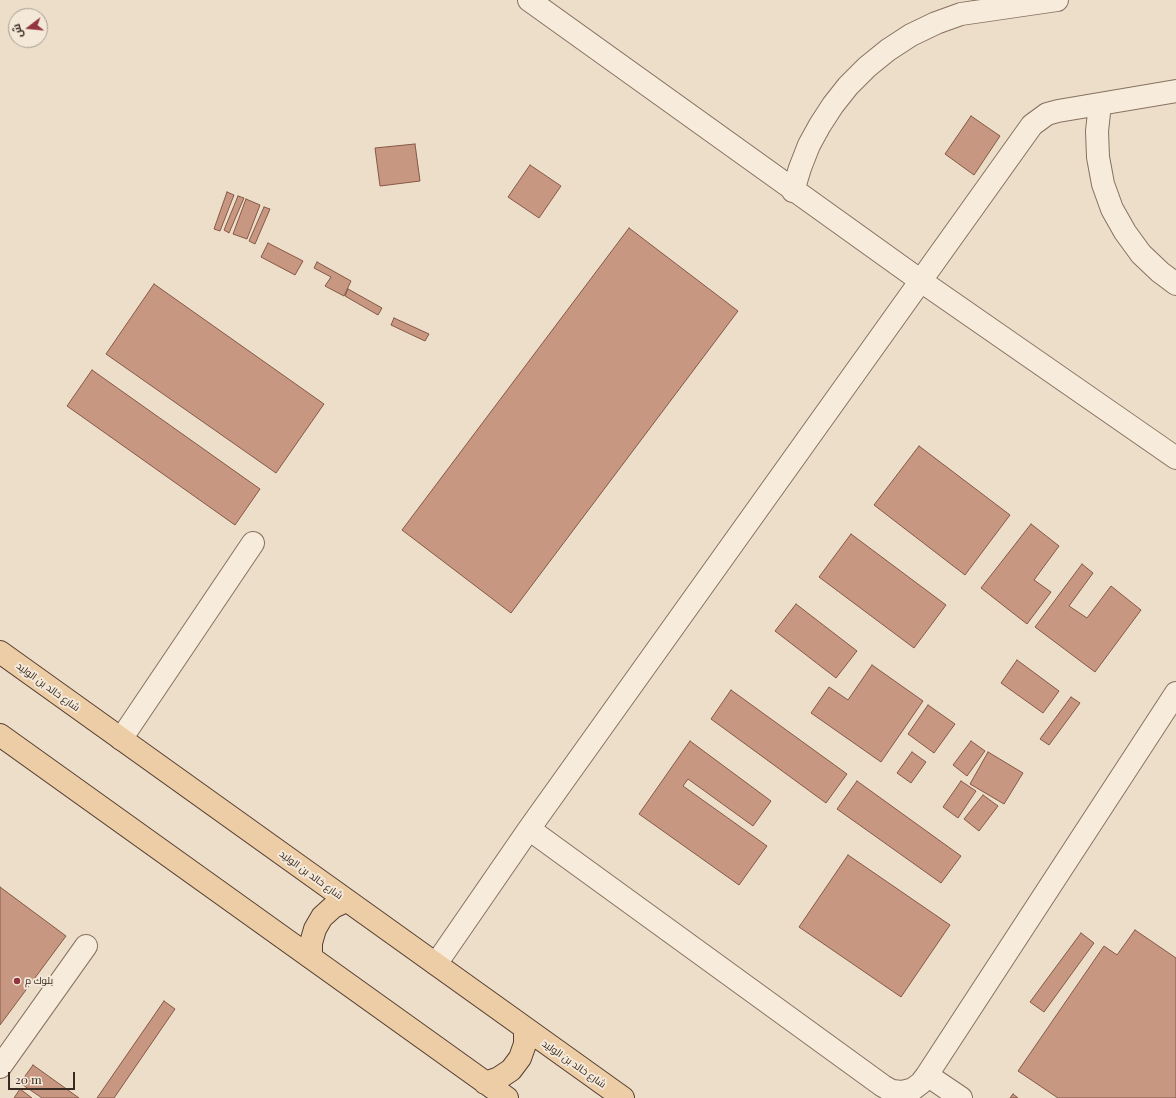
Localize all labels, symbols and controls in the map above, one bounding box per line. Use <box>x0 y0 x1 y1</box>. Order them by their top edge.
north arrow <box>8 8 48 48</box>
text: ش <box>8 22 26 40</box>
street label: شارع خالد بن الوليد <box>14 660 82 714</box>
street label: شارع خالد بن الوليد <box>277 848 345 902</box>
place label: بلوك م <box>25 975 53 987</box>
marker: بلوك م <box>12 976 22 986</box>
street label: شارع خالد بن الوليد <box>540 1037 608 1091</box>
scale bar <box>10 1064 77 1090</box>
text: 20 m <box>15 1071 42 1087</box>

